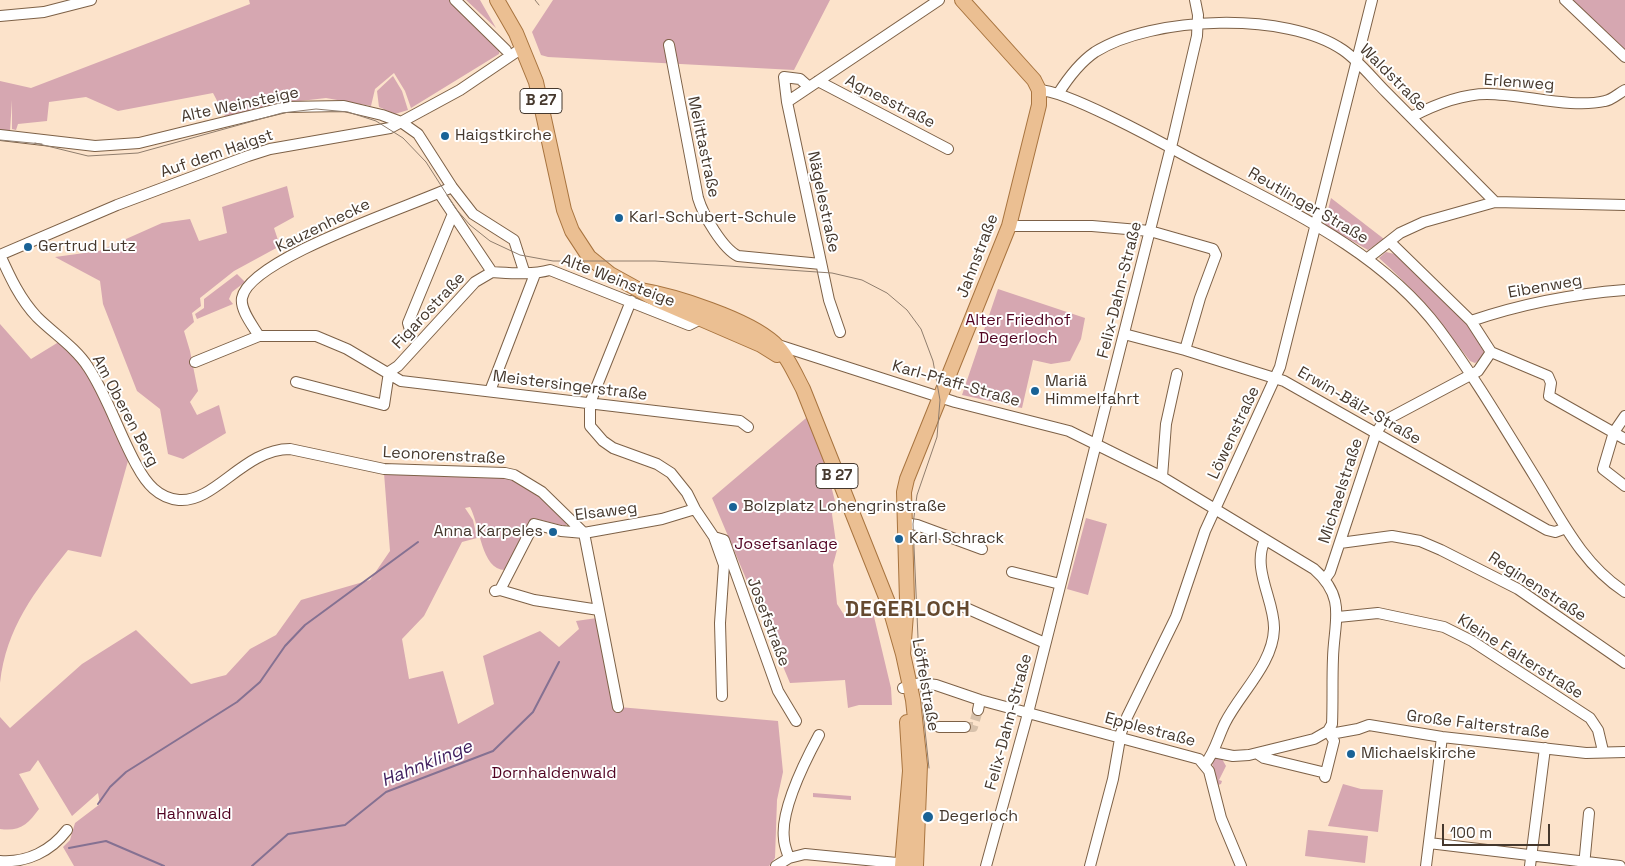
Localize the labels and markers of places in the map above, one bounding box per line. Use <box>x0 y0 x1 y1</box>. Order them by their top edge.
place label: Haigstkirche <box>455 126 552 146</box>
marker: Haigstkirche <box>439 130 451 142</box>
place label: Karl-Schubert-Schule <box>629 208 796 228</box>
marker: Karl-Schubert-Schule <box>613 212 625 224</box>
place label: Gertrud Lutz <box>38 237 136 257</box>
marker: Gertrud Lutz <box>22 241 34 253</box>
place label: Mariä Himmelfahrt <box>1045 372 1140 410</box>
marker: Mariä Himmelfahrt <box>1029 385 1041 397</box>
place label: Bolzplatz Lohengrinstraße <box>743 497 946 517</box>
marker: Bolzplatz Lohengrinstraße <box>727 501 739 513</box>
place label: Anna Karpeles <box>433 522 543 542</box>
marker: Anna Karpeles <box>547 526 559 538</box>
place label: Karl Schrack <box>909 529 1004 549</box>
marker: Karl Schrack <box>893 533 905 545</box>
place label: Michaelskirche <box>1361 744 1476 764</box>
marker: Michaelskirche <box>1345 748 1357 760</box>
place label: Degerloch <box>939 807 1018 827</box>
marker: Degerloch <box>921 810 935 824</box>

